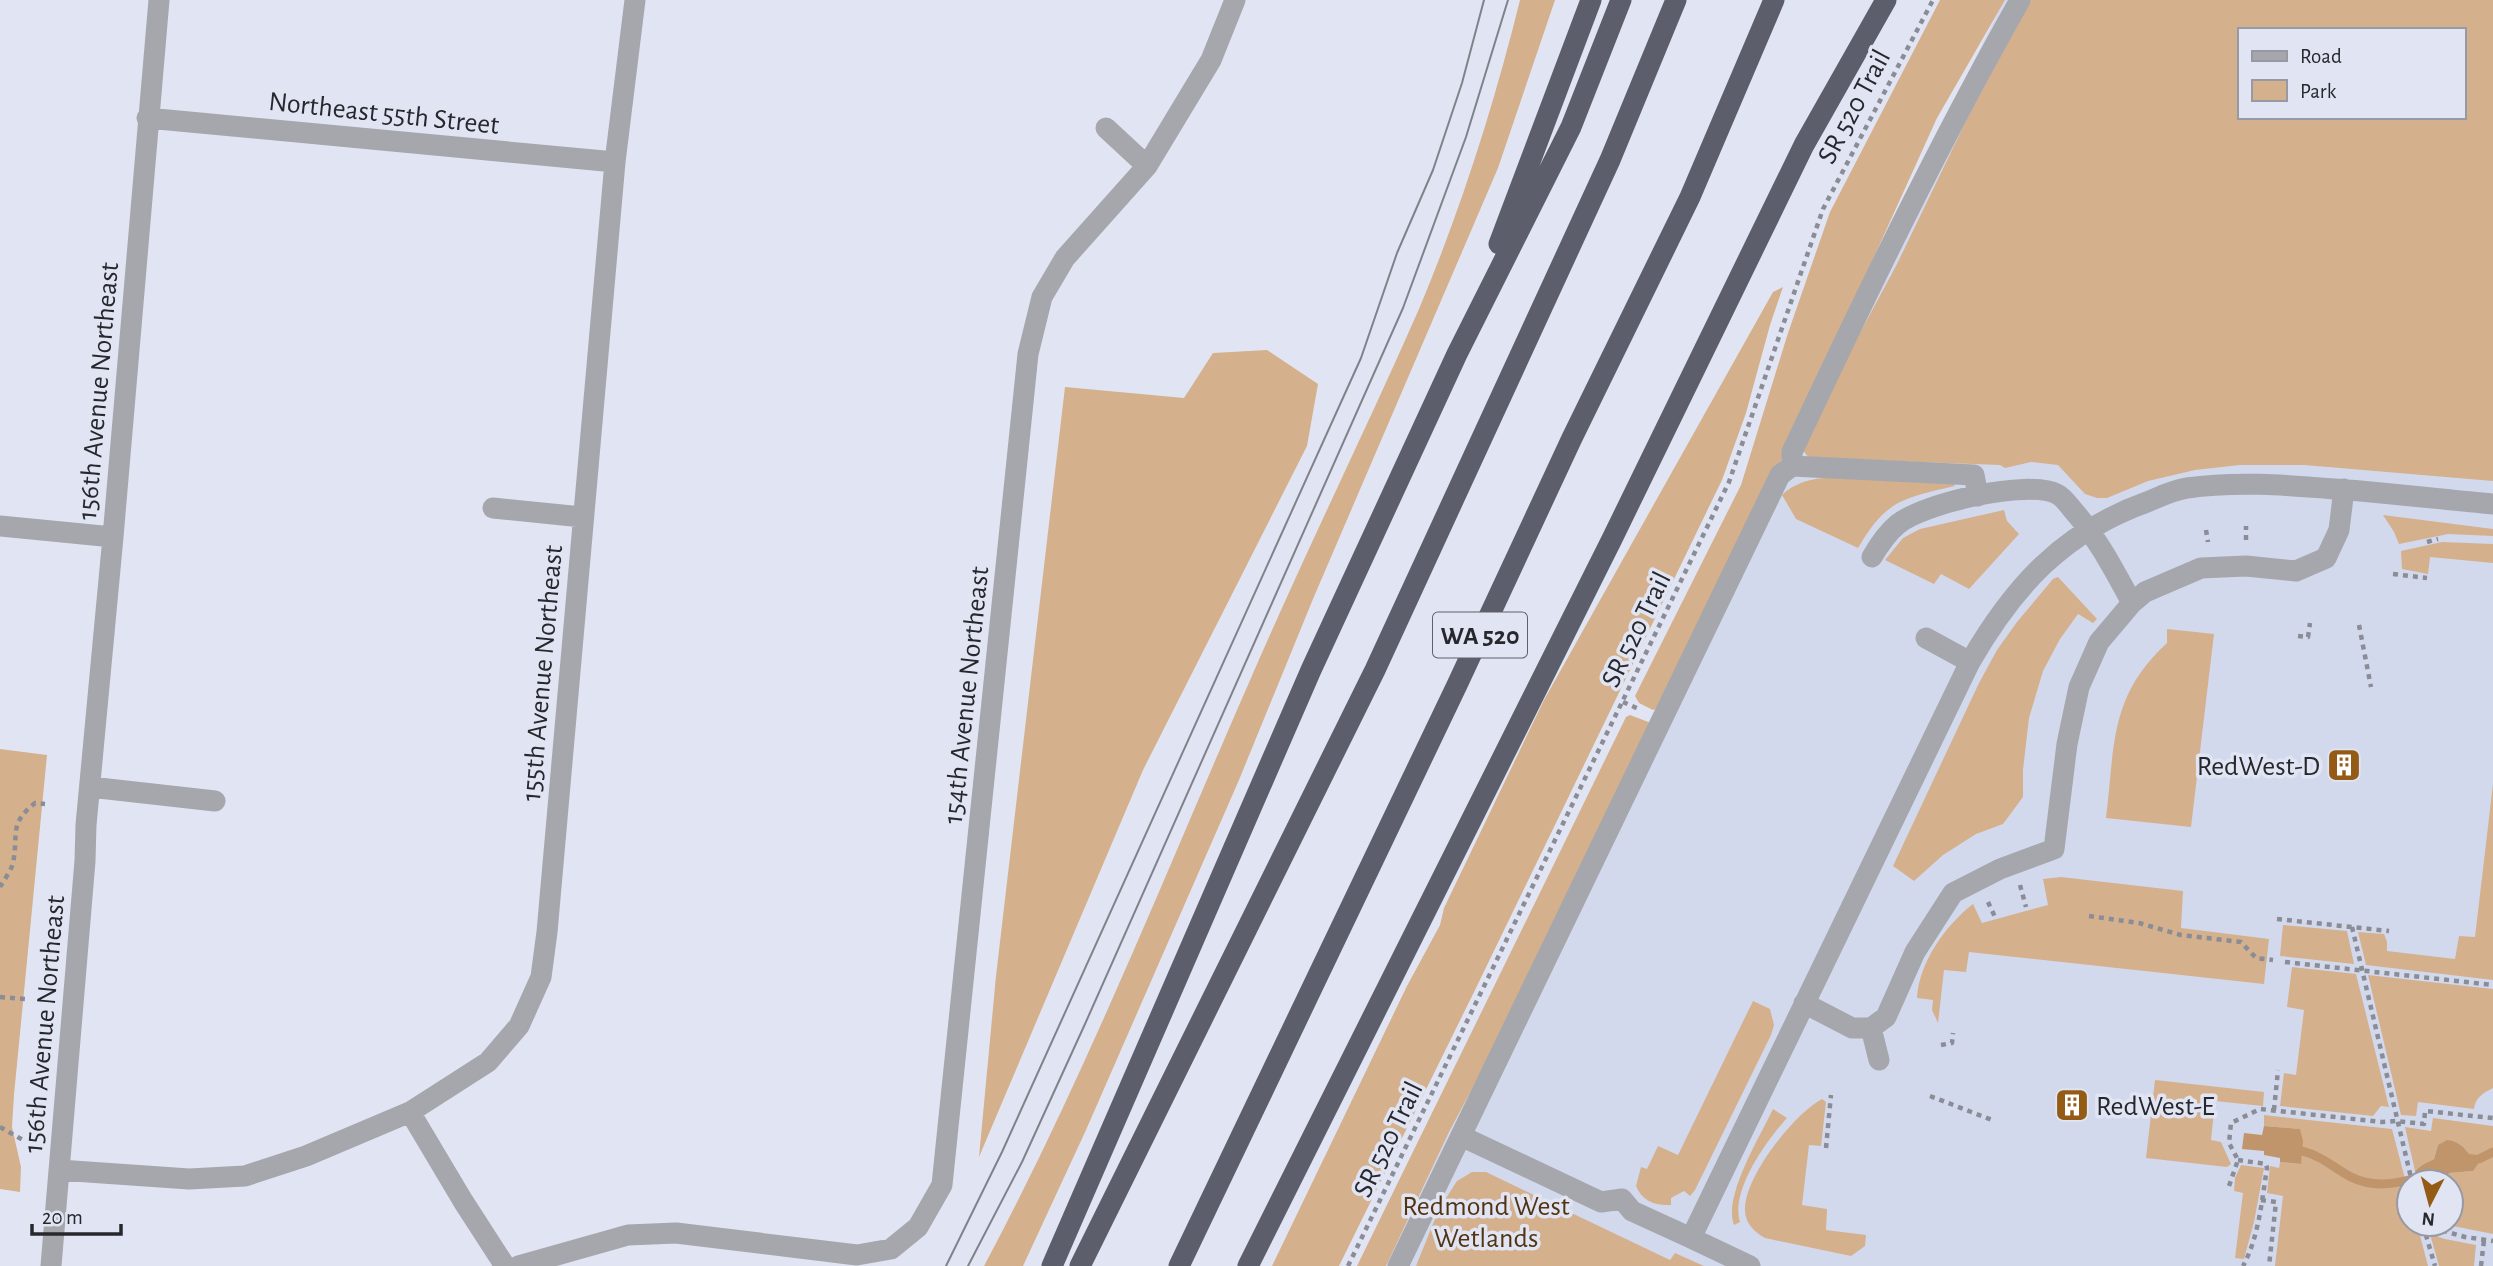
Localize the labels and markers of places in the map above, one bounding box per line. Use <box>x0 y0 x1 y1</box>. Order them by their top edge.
building icon: RedWest-D <box>2325 746 2363 784</box>
place label: RedWest-D <box>2197 753 2320 781</box>
building icon: RedWest-E <box>2053 1086 2091 1124</box>
place label: RedWest-E <box>2096 1093 2215 1121</box>

